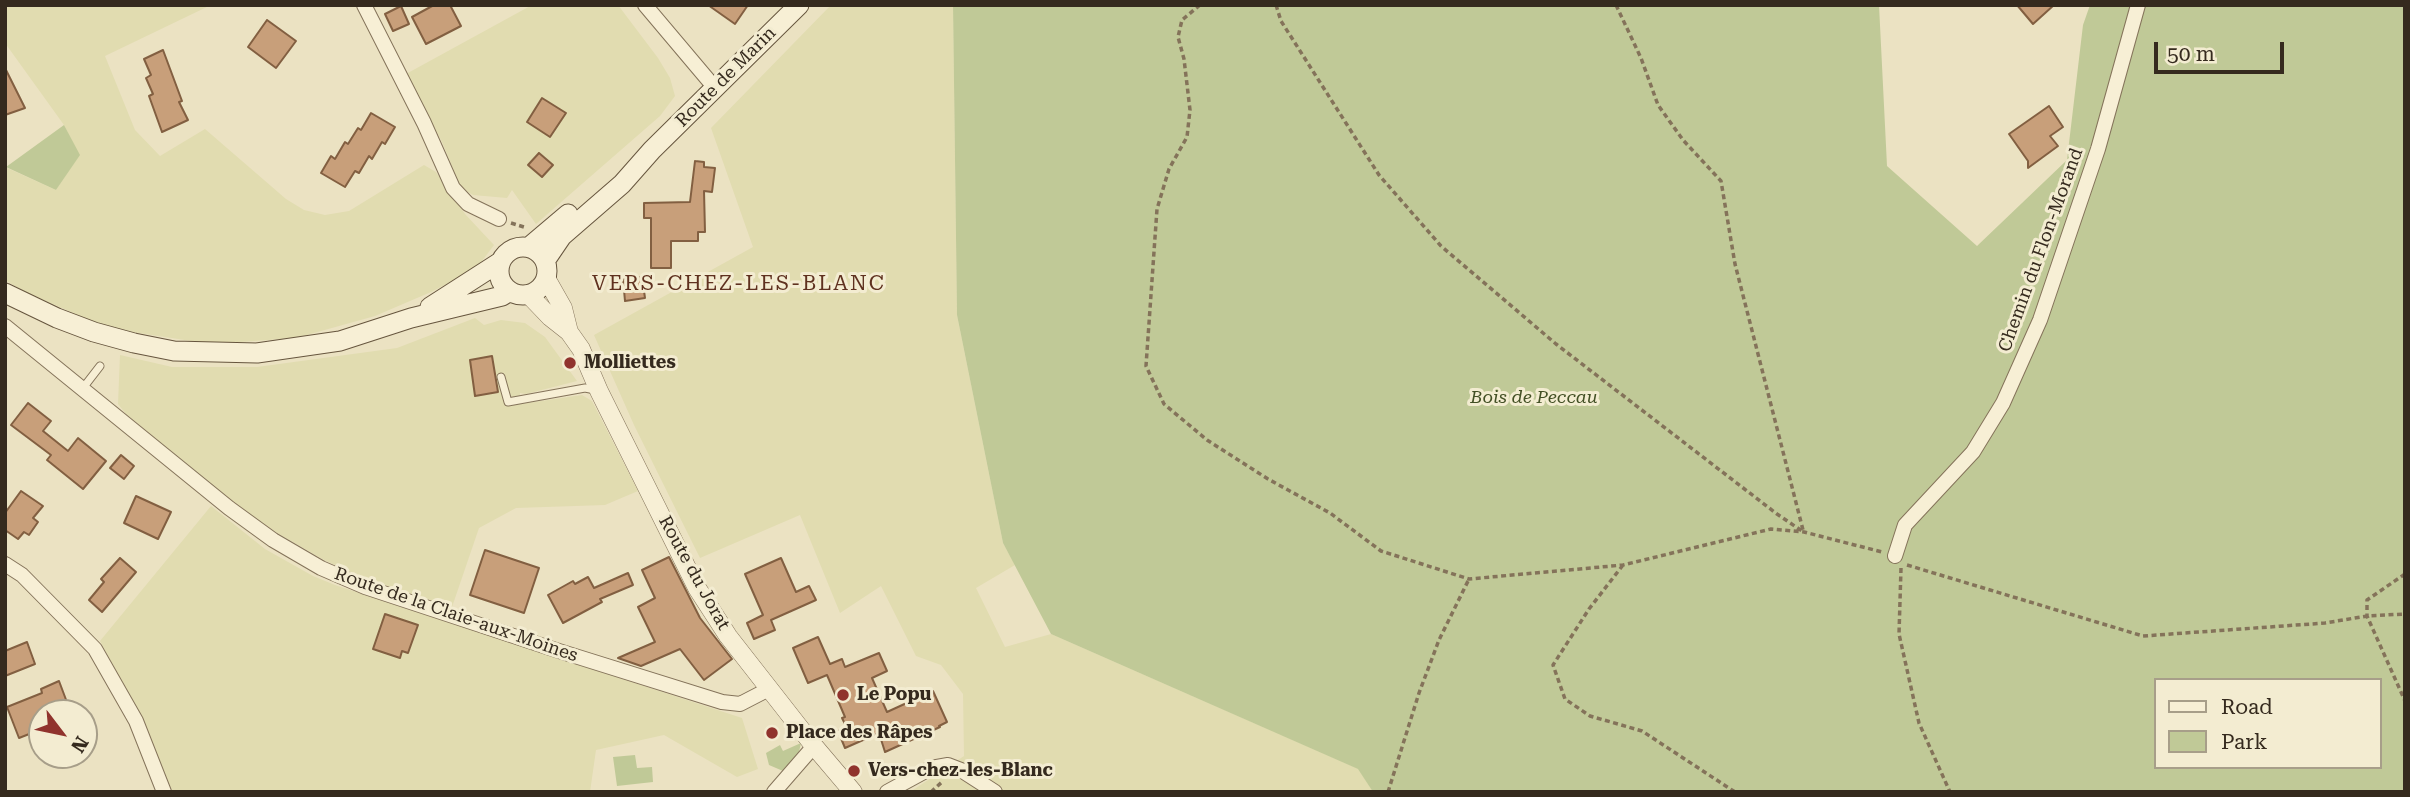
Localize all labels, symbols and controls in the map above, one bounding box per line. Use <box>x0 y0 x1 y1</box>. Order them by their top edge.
street label: Route de Marin <box>671 22 781 132</box>
scale bar <box>2158 28 2288 72</box>
text: 50 m <box>2167 42 2215 66</box>
street label: Chemin du Flon-Morand <box>1994 145 2088 355</box>
district label: VERS-CHEZ-LES-BLANC <box>594 271 884 297</box>
place label: Molliettes <box>584 352 676 374</box>
marker: Molliettes <box>562 355 578 371</box>
park label: Bois de Peccau <box>1470 387 1598 409</box>
street label: Route du Jorat <box>654 512 734 634</box>
street label: Route de la Claie-aux-Moines <box>332 563 580 667</box>
legend <box>2154 678 2382 769</box>
place label: Le Popu <box>857 684 931 706</box>
marker: Le Popu <box>835 687 851 703</box>
text: Road <box>2221 695 2273 719</box>
north arrow <box>28 699 98 769</box>
place label: Place des Râpes <box>786 722 933 744</box>
marker: Place des Râpes <box>764 725 780 741</box>
text: Park <box>2221 730 2267 754</box>
text: N <box>66 732 93 757</box>
place label: Vers-chez-les-Blanc <box>868 760 1053 782</box>
marker: Vers-chez-les-Blanc <box>846 763 862 779</box>

